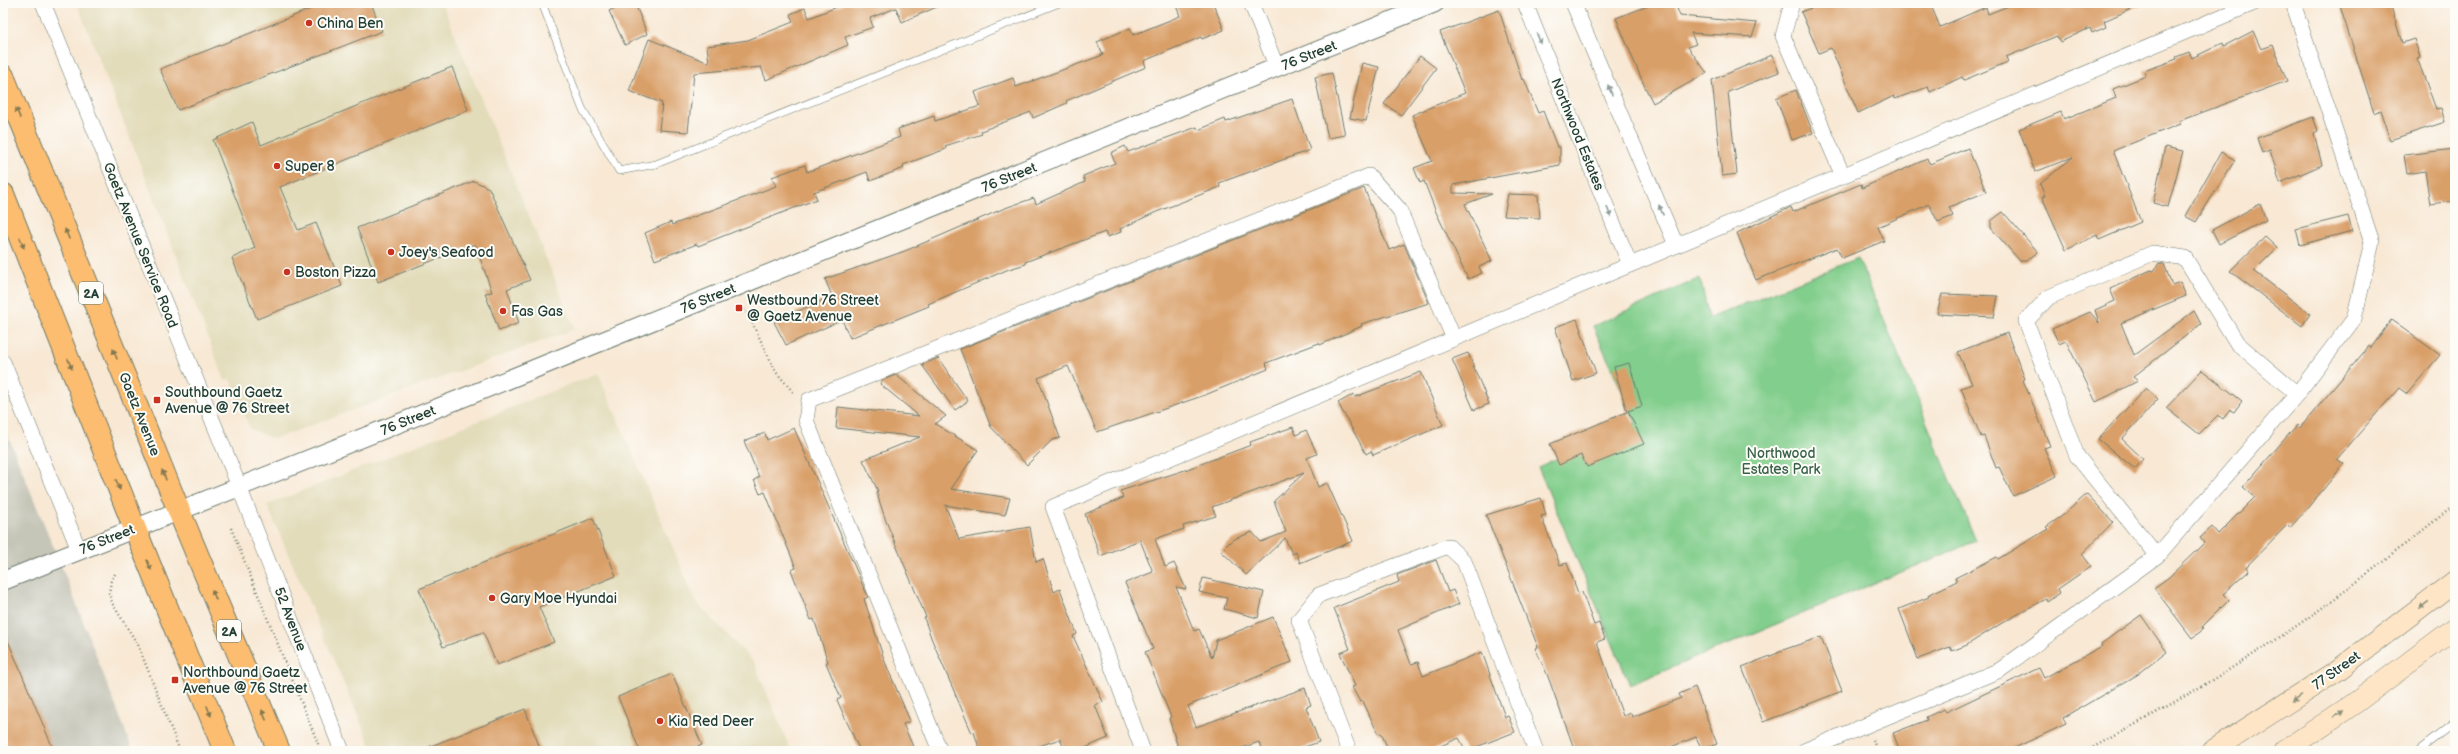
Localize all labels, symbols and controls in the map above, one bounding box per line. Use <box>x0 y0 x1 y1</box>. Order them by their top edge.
place label: China Ben <box>317 15 383 32</box>
marker: China Ben <box>304 18 314 28</box>
one-way arrow <box>1537 34 1543 46</box>
street label: 76 Street <box>1279 37 1340 74</box>
street label: Northwood Estates <box>1547 76 1608 193</box>
one-way arrow <box>1607 84 1613 96</box>
one-way arrow <box>15 108 21 119</box>
place label: Super 8 <box>285 158 335 175</box>
street label: 76 Street <box>979 159 1040 196</box>
street label: Gaetz Avenue Service Road <box>99 160 182 331</box>
marker: Super 8 <box>272 161 282 171</box>
one-way arrow <box>1658 204 1664 215</box>
one-way arrow <box>1606 206 1612 217</box>
one-way arrow <box>63 227 69 239</box>
one-way arrow <box>20 238 26 250</box>
place label: Joey's Seafood <box>399 244 494 261</box>
marker: Joey's Seafood <box>386 247 396 257</box>
place label: Boston Pizza <box>295 264 376 281</box>
marker: Boston Pizza <box>282 267 292 277</box>
street label: 76 Street <box>678 280 739 317</box>
road number: 2A <box>79 282 103 304</box>
place label: Westbound 76 Street @ Gaetz Avenue <box>747 292 879 325</box>
place label: Fas Gas <box>511 303 563 320</box>
marker: Westbound 76 Street @ Gaetz Avenue <box>734 303 744 313</box>
marker: Fas Gas <box>498 306 508 316</box>
one-way arrow <box>112 348 118 360</box>
one-way arrow <box>67 359 73 370</box>
street label: Gaetz Avenue <box>115 370 164 458</box>
place label: Southbound Gaetz Avenue @ 76 Street <box>165 384 290 417</box>
marker: Southbound Gaetz Avenue @ 76 Street <box>152 395 162 405</box>
street label: 76 Street <box>378 402 439 439</box>
park label: Northwood Estates Park <box>1742 445 1821 478</box>
one-way arrow <box>161 468 167 480</box>
one-way arrow <box>115 480 121 492</box>
street label: 76 Street <box>77 521 138 558</box>
one-way arrow <box>147 559 153 571</box>
street label: 52 Avenue <box>271 585 310 654</box>
one-way arrow <box>211 590 217 601</box>
place label: Gary Moe Hyundai <box>500 590 617 607</box>
marker: Gary Moe Hyundai <box>487 593 497 603</box>
one-way arrow <box>2419 600 2430 609</box>
road number: 2A <box>217 620 241 642</box>
street label: 77 Street <box>2309 647 2364 693</box>
place label: Northbound Gaetz Avenue @ 76 Street <box>183 664 308 697</box>
marker: Northbound Gaetz Avenue @ 76 Street <box>170 675 180 685</box>
one-way arrow <box>2292 694 2302 702</box>
one-way arrow <box>206 705 212 717</box>
one-way arrow <box>261 709 267 721</box>
one-way arrow <box>2334 710 2344 718</box>
place label: Kia Red Deer <box>668 713 755 730</box>
marker: Kia Red Deer <box>655 716 665 726</box>

